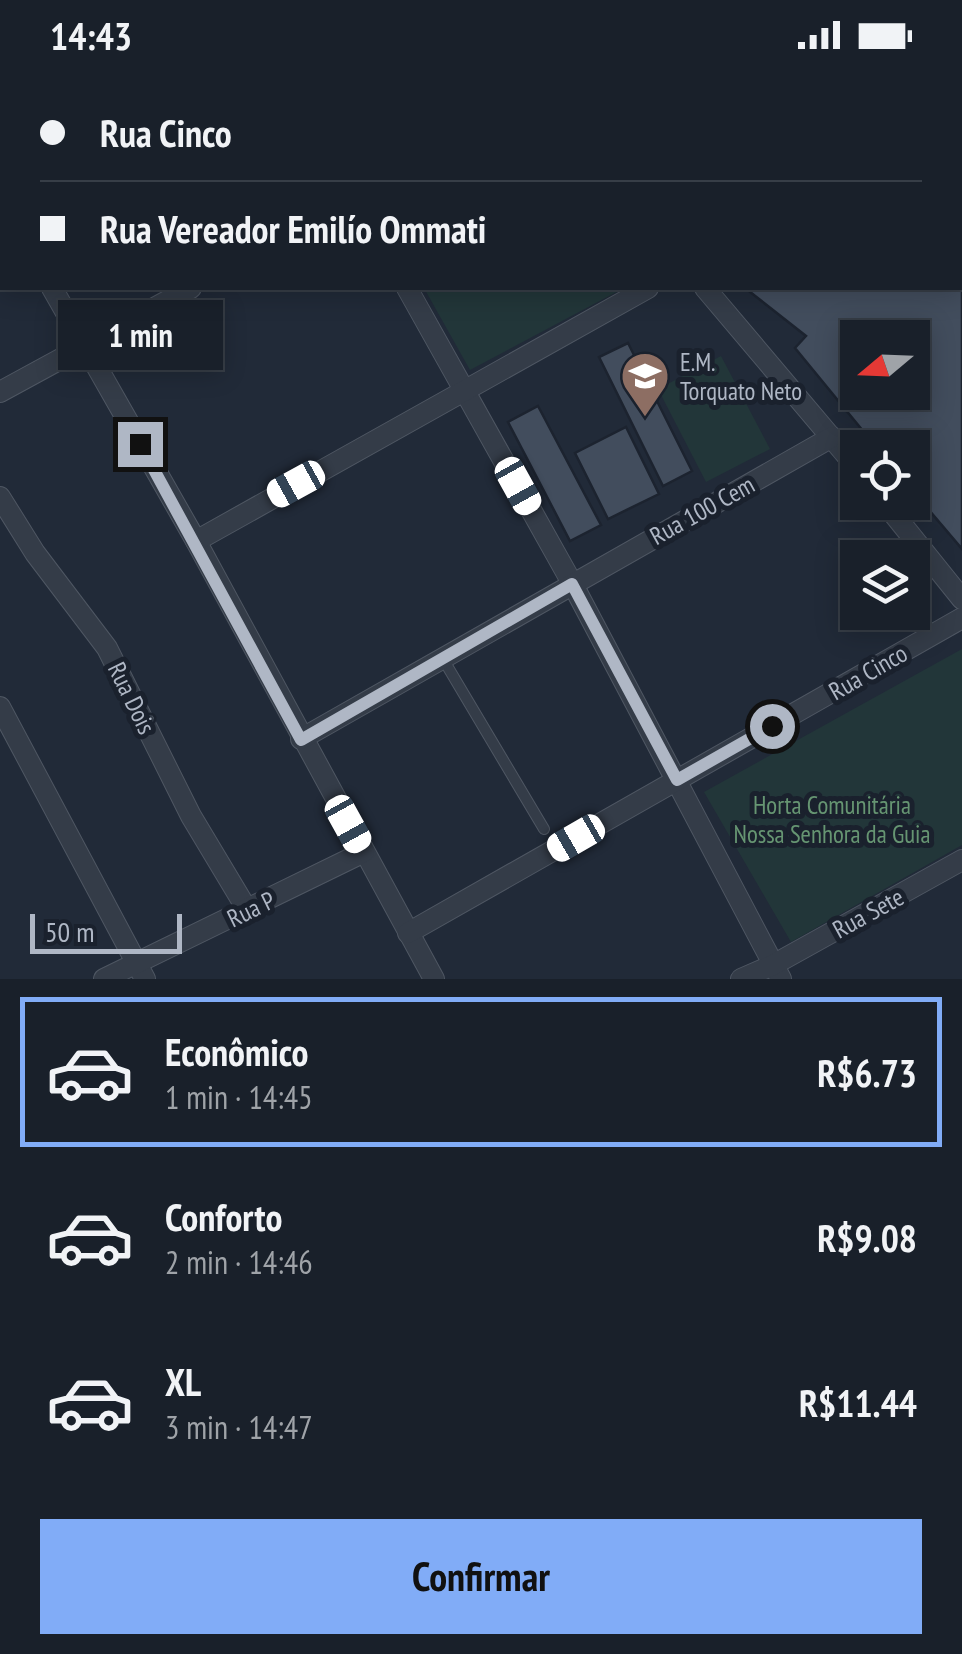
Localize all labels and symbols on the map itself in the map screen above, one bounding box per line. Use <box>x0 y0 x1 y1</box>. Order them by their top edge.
callout: 1 min <box>58 299 222 369</box>
north arrow <box>840 320 930 410</box>
place label: E.M. Torquato Neto <box>680 346 802 407</box>
school or university icon: E.M. Torquato Neto <box>619 350 671 418</box>
route end <box>118 422 163 467</box>
car <box>490 452 546 520</box>
car <box>262 456 330 512</box>
street label: Rua 100 Cem <box>644 468 760 552</box>
street label: Rua Cinco <box>823 637 913 707</box>
street label: Rua Dois <box>101 657 163 739</box>
route start <box>750 704 795 749</box>
park label: Horta Comunitária Nossa Senhora da Guia <box>733 789 931 850</box>
car <box>320 790 376 858</box>
car <box>543 810 609 866</box>
street label: Rua Sete <box>827 881 909 945</box>
street label: Rua P <box>222 884 280 934</box>
scale bar <box>30 909 182 954</box>

